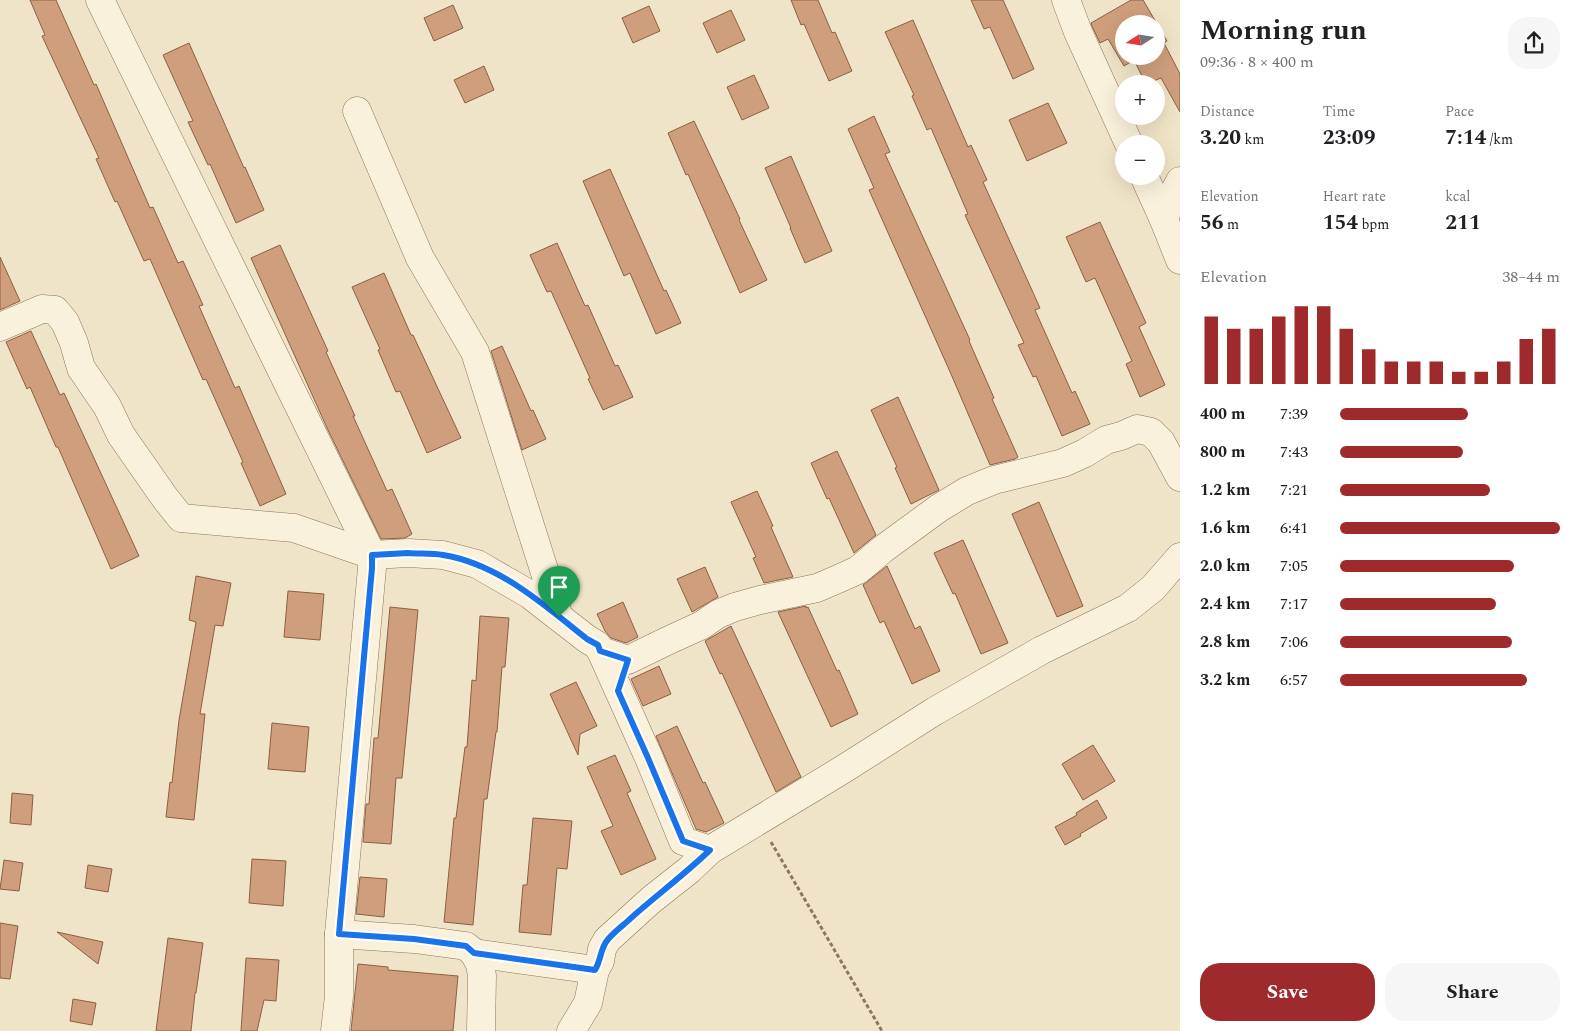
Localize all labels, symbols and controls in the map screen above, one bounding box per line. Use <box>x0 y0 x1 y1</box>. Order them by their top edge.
text: Morning run <box>1200 9 1367 52</box>
north arrow <box>1115 15 1165 65</box>
map controls <box>1115 15 1165 185</box>
button: share <box>1508 17 1560 69</box>
text: 09:36 · 8 × 400 m <box>1200 50 1314 74</box>
button: + <box>1115 75 1165 125</box>
text: Distance <box>1200 101 1255 122</box>
text: Time <box>1323 101 1355 122</box>
text: Pace <box>1445 101 1474 122</box>
text: 3.20 <box>1200 122 1241 154</box>
text: 23:09 <box>1323 122 1375 154</box>
text: 7:14 <box>1445 122 1486 154</box>
text: km <box>1241 129 1264 150</box>
text: /km <box>1486 129 1513 150</box>
button: − <box>1115 135 1165 185</box>
text: Elevation <box>1200 186 1259 207</box>
text: Heart rate <box>1323 186 1386 207</box>
text: kcal <box>1445 186 1470 207</box>
text: 56 <box>1200 207 1224 239</box>
text: 154 <box>1323 207 1358 239</box>
text: 211 <box>1445 207 1481 239</box>
text: m <box>1224 214 1239 235</box>
text: bpm <box>1358 214 1389 235</box>
text: Elevation <box>1200 265 1267 289</box>
text: 38–44 m <box>1502 265 1560 289</box>
text: 400 m <box>1200 402 1245 426</box>
text: 7:39 <box>1280 402 1308 426</box>
text: 800 m <box>1200 440 1245 464</box>
text: 7:43 <box>1280 440 1308 464</box>
text: 1.2 km <box>1200 478 1250 502</box>
text: 7:21 <box>1280 478 1308 502</box>
text: 1.6 km <box>1200 516 1250 540</box>
text: 6:41 <box>1280 516 1308 540</box>
text: 2.0 km <box>1200 554 1250 578</box>
text: 7:05 <box>1280 554 1308 578</box>
pin <box>538 566 580 617</box>
icon: arrive <box>545 573 573 601</box>
text: 2.4 km <box>1200 592 1250 616</box>
text: 7:17 <box>1280 592 1308 616</box>
text: 2.8 km <box>1200 630 1250 654</box>
text: 7:06 <box>1280 630 1308 654</box>
text: 3.2 km <box>1200 668 1250 692</box>
text: 6:57 <box>1280 668 1308 692</box>
button: Save <box>1200 963 1375 1021</box>
button: Share <box>1385 963 1560 1021</box>

